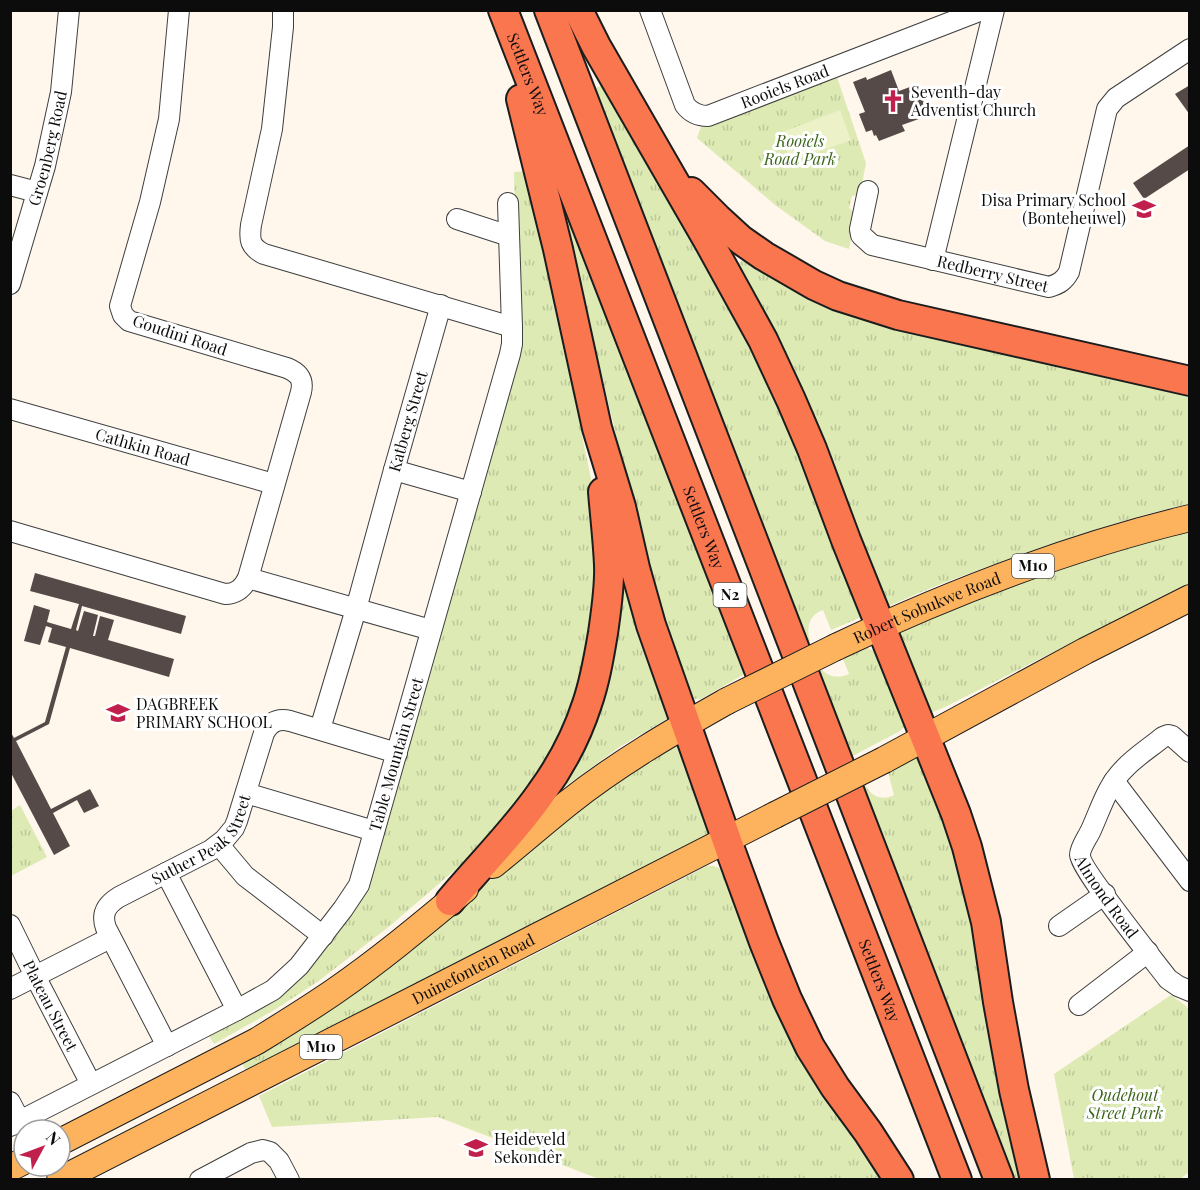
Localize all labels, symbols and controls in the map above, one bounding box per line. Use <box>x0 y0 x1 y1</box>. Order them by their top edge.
street label: Settlers Way <box>503 30 554 119</box>
street label: Rooiels Road <box>737 59 832 112</box>
place label: Seventh-day Adventist Church <box>910 81 1037 120</box>
church icon: Seventh-day Adventist Church <box>880 88 906 114</box>
street label: Groenberg Road <box>23 89 71 208</box>
park label: Rooiels Road Park <box>763 130 836 169</box>
place label: Disa Primary School (Bonteheuwel) <box>981 189 1126 228</box>
school or university icon: Disa Primary School (Bonteheuwel) <box>1131 196 1157 222</box>
street label: Redberry Street <box>935 250 1051 297</box>
street label: Goudini Road <box>130 309 230 360</box>
street label: Katberg Street <box>383 368 432 474</box>
street label: Cathkin Road <box>93 423 193 470</box>
street label: Settlers Way <box>679 483 730 572</box>
road number: M10 <box>1012 554 1054 578</box>
street label: Robert Sobukwe Road <box>849 567 1003 648</box>
road number: N2 <box>714 583 746 607</box>
street label: Table Mountain Street <box>364 675 428 834</box>
place label: DAGBREEK PRIMARY SCHOOL <box>136 693 272 732</box>
school or university icon: DAGBREEK PRIMARY SCHOOL <box>105 700 131 726</box>
street label: Suther Peak Street <box>147 791 255 889</box>
street label: Almond Road <box>1070 850 1143 942</box>
street label: Duinefontein Road <box>408 928 538 1009</box>
street label: Settlers Way <box>854 936 906 1025</box>
street label: Plateau Street <box>19 956 83 1055</box>
road number: M10 <box>300 1035 342 1059</box>
park label: Oudehout Street Park <box>1086 1084 1163 1123</box>
north arrow <box>12 1118 72 1178</box>
text: N <box>42 1127 66 1149</box>
place label: Heideveld Sekondêr <box>494 1128 565 1167</box>
school or university icon: Heideveld Sekondêr <box>463 1135 489 1161</box>

